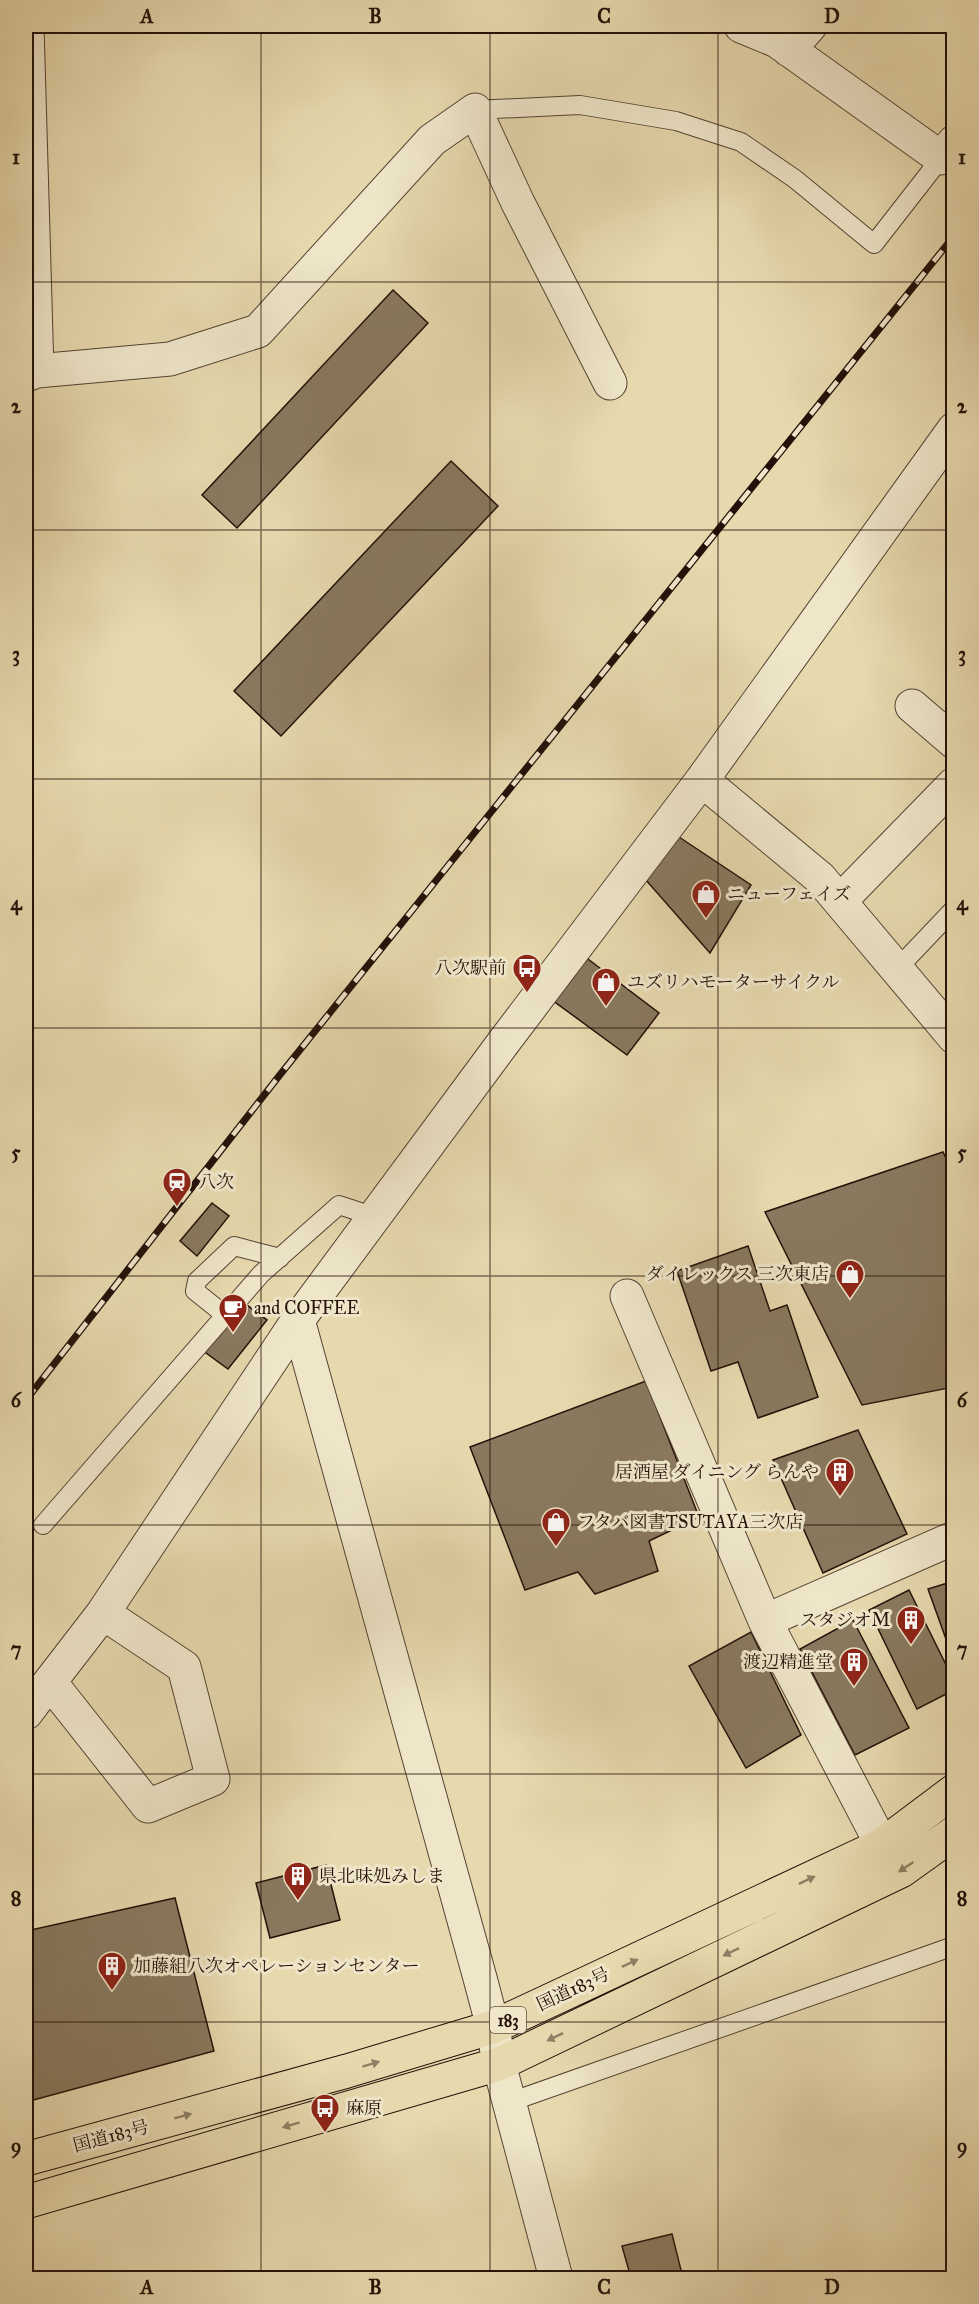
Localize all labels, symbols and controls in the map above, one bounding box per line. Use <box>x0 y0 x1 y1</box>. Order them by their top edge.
text: A <box>138 4 154 28</box>
text: B <box>368 4 382 28</box>
text: C <box>597 4 611 28</box>
text: D <box>824 4 840 28</box>
text: 1 <box>12 145 20 169</box>
text: 1 <box>958 145 966 169</box>
text: 2 <box>11 394 22 418</box>
text: 2 <box>957 394 968 418</box>
text: 3 <box>12 642 20 667</box>
text: 3 <box>958 642 966 667</box>
shop icon: ニューフェイズ <box>690 878 722 920</box>
place label: ニューフェイズ <box>727 883 851 905</box>
text: 4 <box>10 891 22 916</box>
text: 4 <box>956 891 968 916</box>
bus stop icon: 八次駅前 <box>511 952 543 994</box>
place label: 八次駅前 <box>434 957 506 979</box>
shop icon: ユズリハモーターサイクル <box>590 966 622 1008</box>
place label: ユズリハモーターサイクル <box>627 971 840 993</box>
text: 5 <box>11 1140 21 1164</box>
text: 5 <box>957 1140 967 1164</box>
station icon: 八次 <box>161 1166 193 1208</box>
place label: 八次 <box>198 1171 234 1193</box>
shop icon: ダイレックス 三次東店 <box>834 1258 866 1300</box>
place label: ダイレックス 三次東店 <box>646 1263 829 1285</box>
cafe icon: and COFFEE <box>217 1292 249 1334</box>
place label: and COFFEE <box>254 1297 359 1319</box>
text: 6 <box>11 1388 23 1412</box>
text: 6 <box>957 1388 969 1412</box>
building icon: 居酒屋 ダイニング らんや <box>824 1456 856 1498</box>
place label: 居酒屋 ダイニング らんや <box>615 1461 819 1483</box>
shop icon: フタバ図書TSUTAYA三次店 <box>540 1506 572 1548</box>
place label: フタバ図書TSUTAYA三次店 <box>577 1511 803 1533</box>
building icon: スタジオM <box>895 1604 927 1646</box>
place label: スタジオM <box>799 1609 890 1631</box>
text: 7 <box>11 1637 22 1661</box>
text: 7 <box>957 1637 968 1661</box>
building icon: 渡辺精進堂 <box>838 1646 870 1688</box>
place label: 渡辺精進堂 <box>743 1651 833 1673</box>
building icon: 県北味処みしま <box>282 1860 314 1902</box>
one-way arrow <box>898 1861 914 1872</box>
place label: 県北味処みしま <box>319 1865 445 1887</box>
one-way arrow <box>798 1875 815 1884</box>
text: 8 <box>11 1886 21 1910</box>
text: 8 <box>957 1886 967 1910</box>
one-way arrow <box>722 1948 739 1957</box>
building icon: 加藤組八次オペレーションセンター <box>96 1950 128 1992</box>
place label: 加藤組八次オペレーションセンター <box>133 1955 420 1977</box>
one-way arrow <box>622 1958 639 1967</box>
street label: 国道183号 <box>533 1963 613 2015</box>
road number: 183 <box>490 2007 526 2033</box>
one-way arrow <box>546 2031 564 2041</box>
one-way arrow <box>362 2059 380 2068</box>
bus stop icon: 麻原 <box>309 2092 341 2134</box>
place label: 麻原 <box>346 2097 382 2119</box>
one-way arrow <box>174 2111 192 2120</box>
street label: 国道183号 <box>71 2115 151 2157</box>
one-way arrow <box>282 2121 300 2130</box>
text: 9 <box>11 2134 21 2159</box>
text: 9 <box>957 2134 967 2159</box>
text: A <box>138 2275 154 2299</box>
text: B <box>368 2275 382 2299</box>
text: C <box>597 2275 611 2299</box>
text: D <box>824 2275 840 2299</box>

